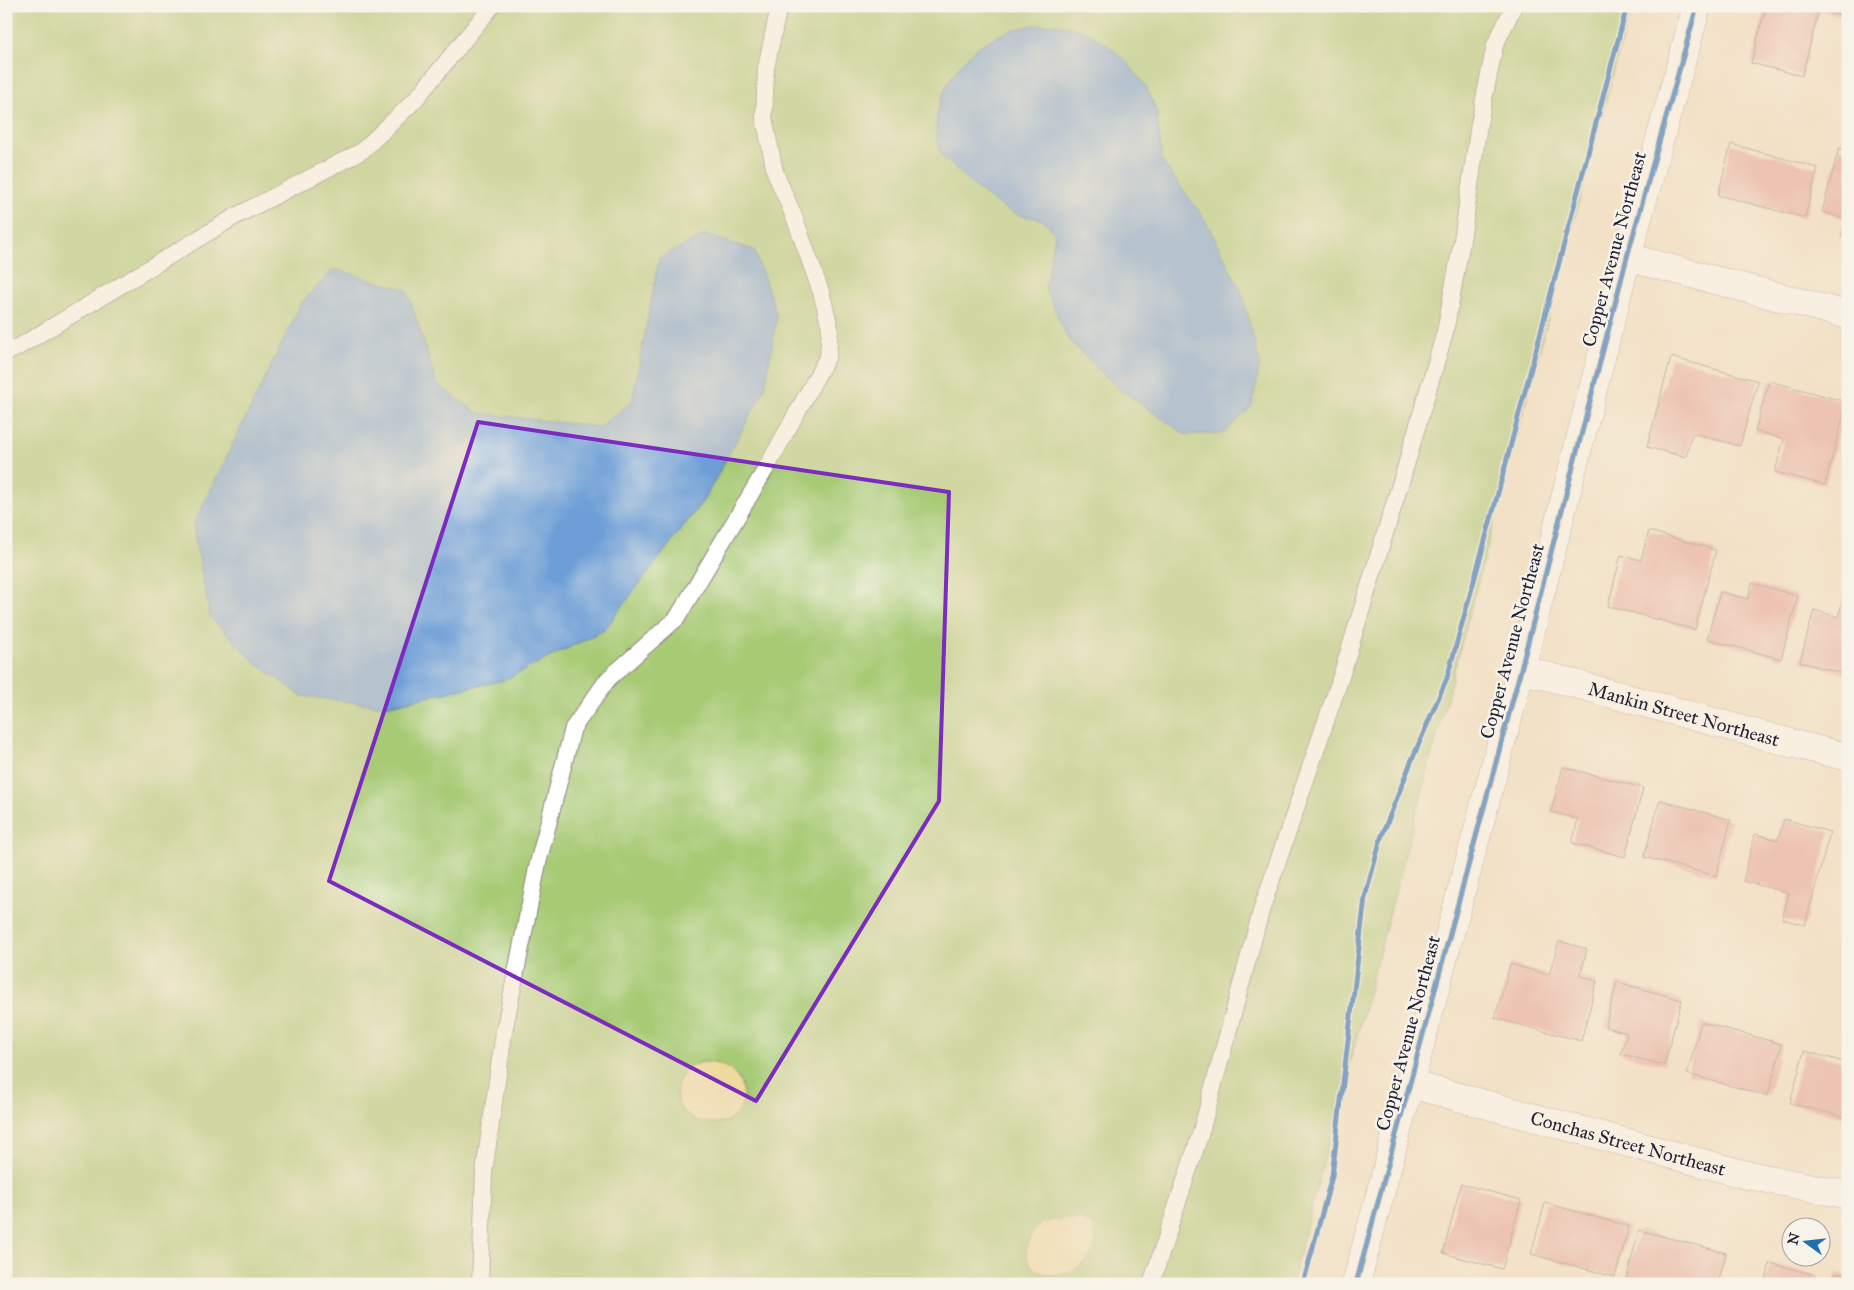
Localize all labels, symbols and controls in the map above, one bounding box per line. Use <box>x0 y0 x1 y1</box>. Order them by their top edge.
street label: Copper Avenue Northeast <box>1577 149 1651 349</box>
street label: Copper Avenue Northeast <box>1475 541 1549 741</box>
street label: Mankin Street Northeast <box>1586 677 1782 751</box>
street label: Copper Avenue Northeast <box>1371 933 1445 1133</box>
street label: Conchas Street Northeast <box>1528 1106 1729 1180</box>
north arrow <box>1782 1218 1832 1268</box>
text: N <box>1784 1231 1804 1247</box>

